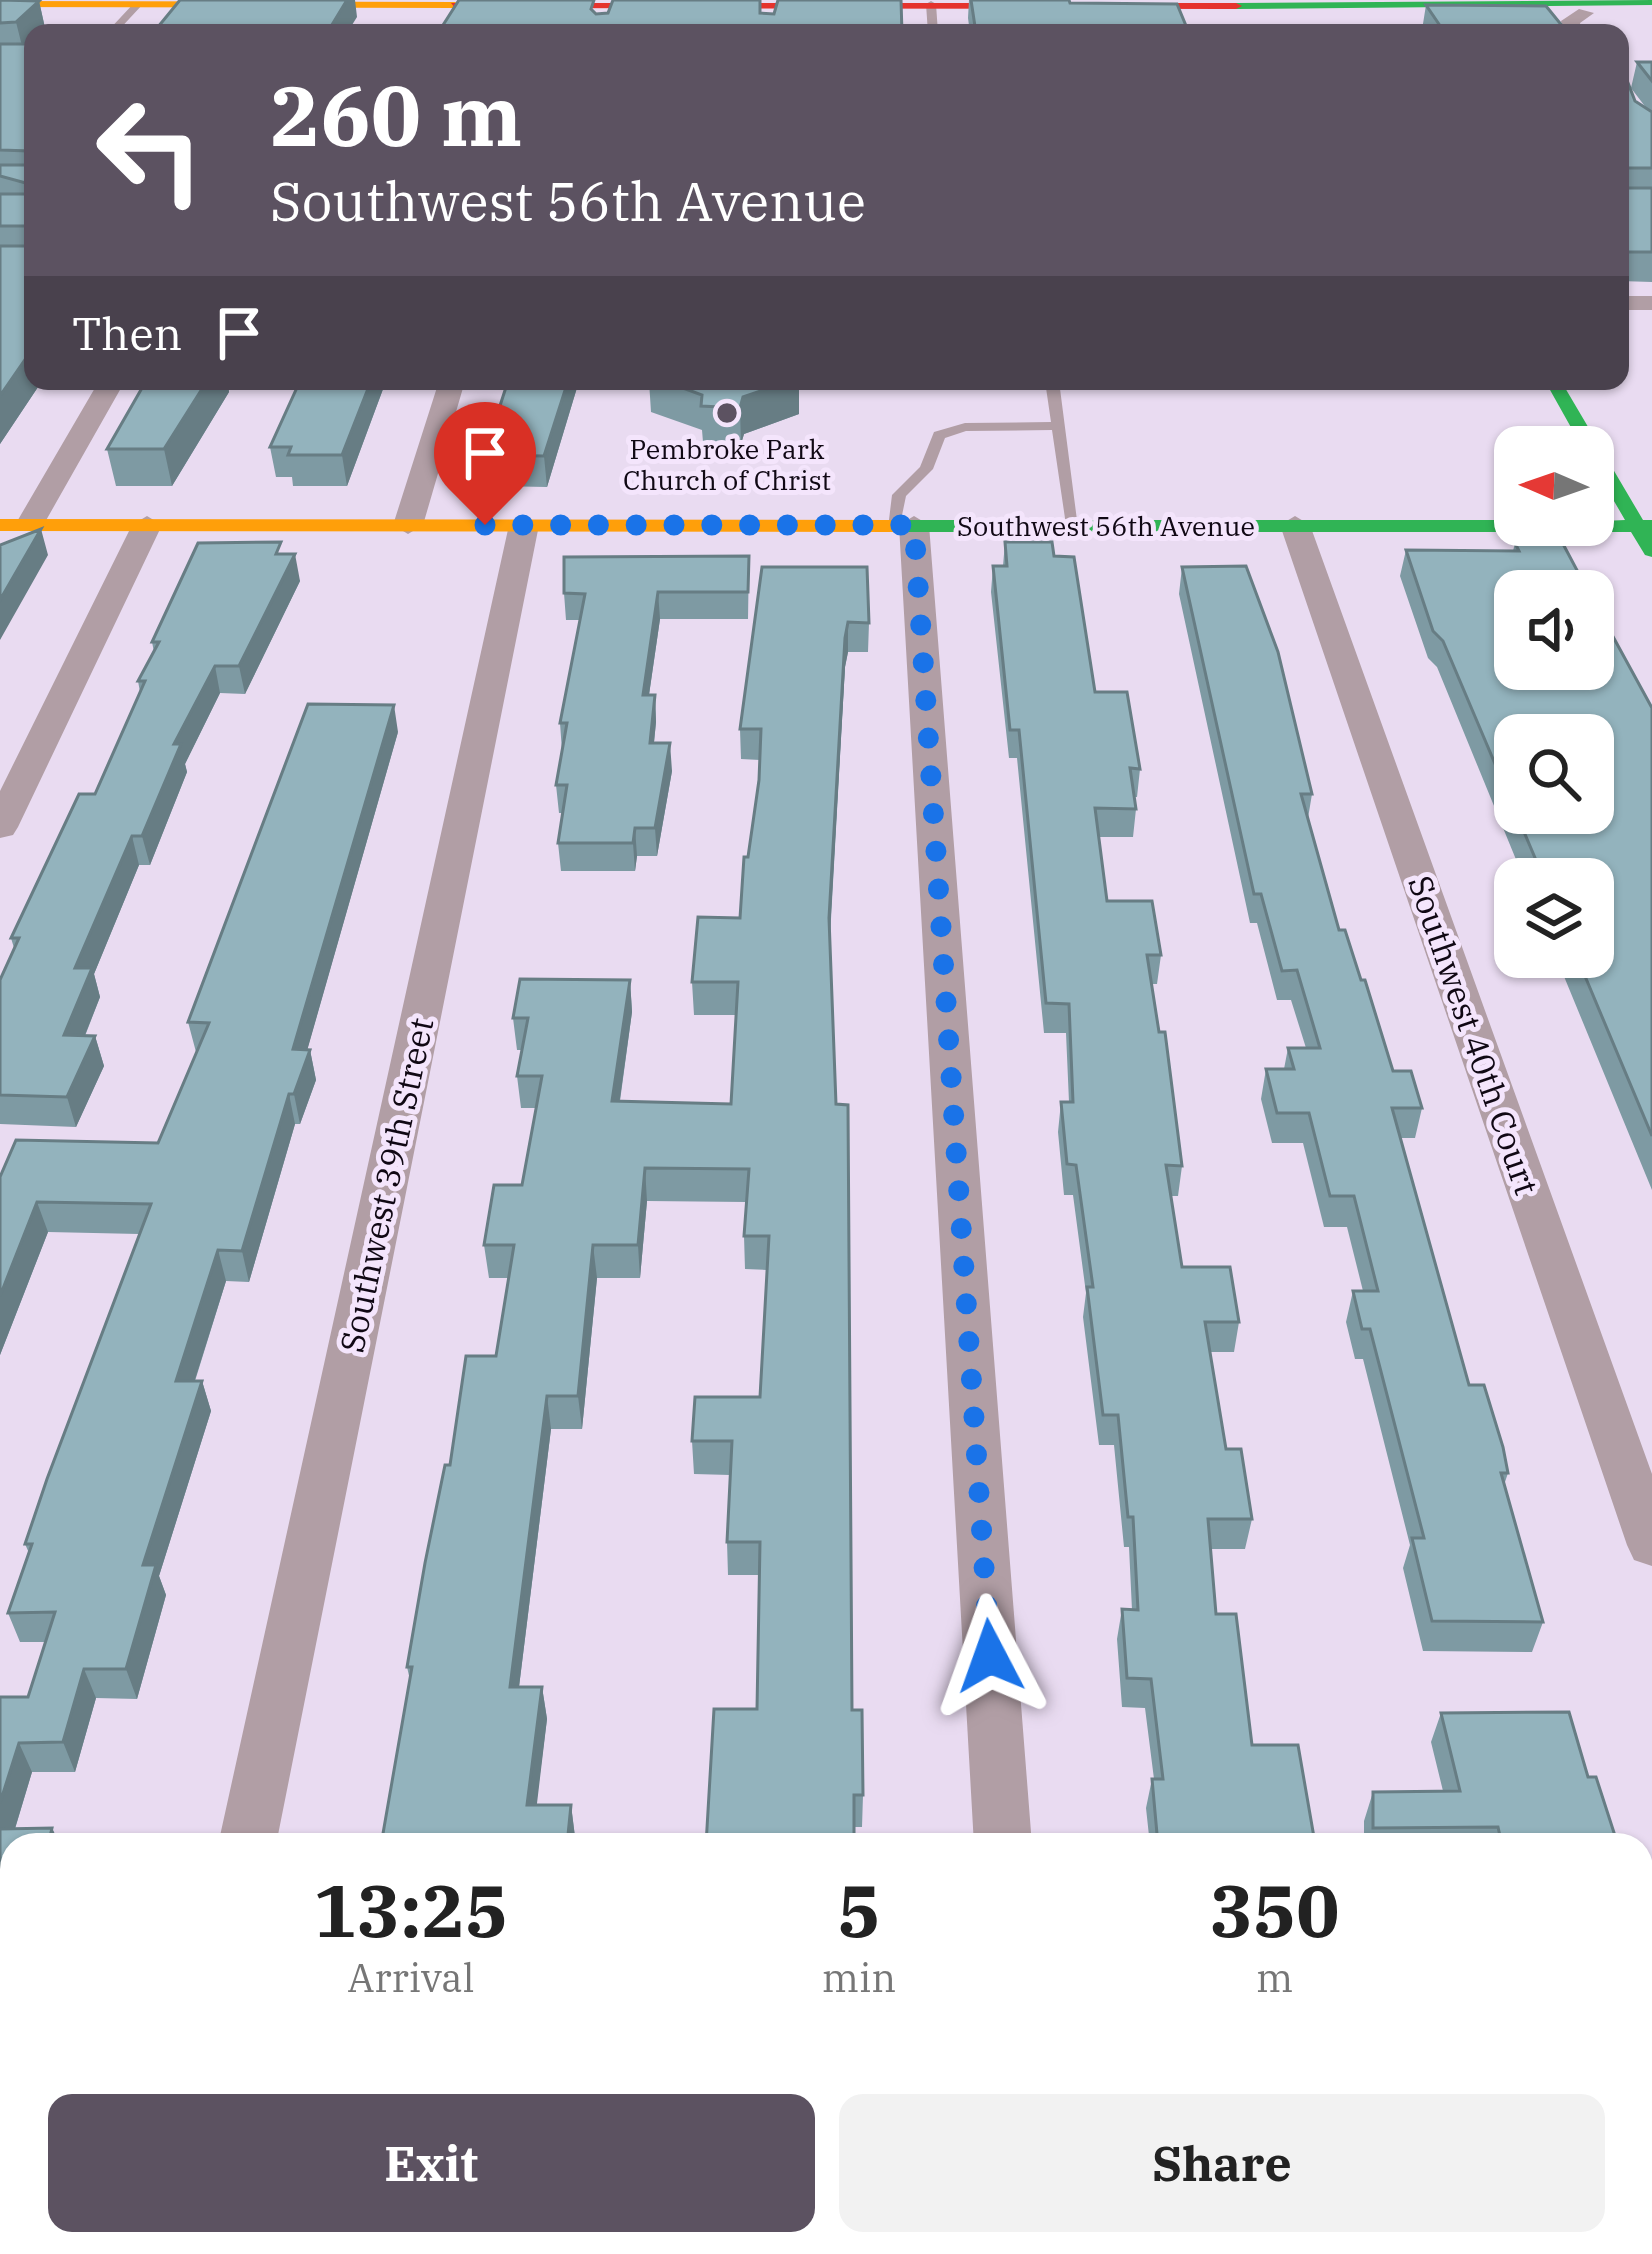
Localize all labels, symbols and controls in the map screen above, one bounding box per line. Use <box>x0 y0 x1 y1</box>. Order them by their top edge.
text: 260 m <box>270 60 522 169</box>
icon: left <box>72 72 228 228</box>
text: Southwest 56th Avenue <box>270 166 866 236</box>
icon: arrive <box>206 300 272 366</box>
text: Then <box>72 304 182 362</box>
marker: Pembroke Park Church of Christ <box>714 400 740 426</box>
pin <box>434 402 536 525</box>
icon: arrive <box>452 420 518 486</box>
north arrow <box>1494 426 1614 546</box>
map controls <box>1494 426 1614 978</box>
place label: Pembroke Park Church of Christ <box>623 431 831 497</box>
street label: Southwest 56th Avenue <box>957 508 1255 543</box>
button: sound <box>1494 570 1614 690</box>
button: search <box>1494 714 1614 834</box>
button: layers <box>1494 858 1614 978</box>
street label: Southwest 40th Court <box>1399 870 1549 1200</box>
street label: Southwest 39th Street <box>330 1014 442 1356</box>
position arrow <box>927 1593 1053 1719</box>
text: 13:25 <box>314 1863 508 1957</box>
text: 5 <box>837 1863 881 1957</box>
text: 350 <box>1210 1863 1339 1957</box>
text: Arrival <box>347 1952 474 2003</box>
text: min <box>822 1952 896 2003</box>
text: m <box>1256 1952 1293 2003</box>
button: Exit <box>48 2094 815 2232</box>
button: Share <box>839 2094 1605 2232</box>

